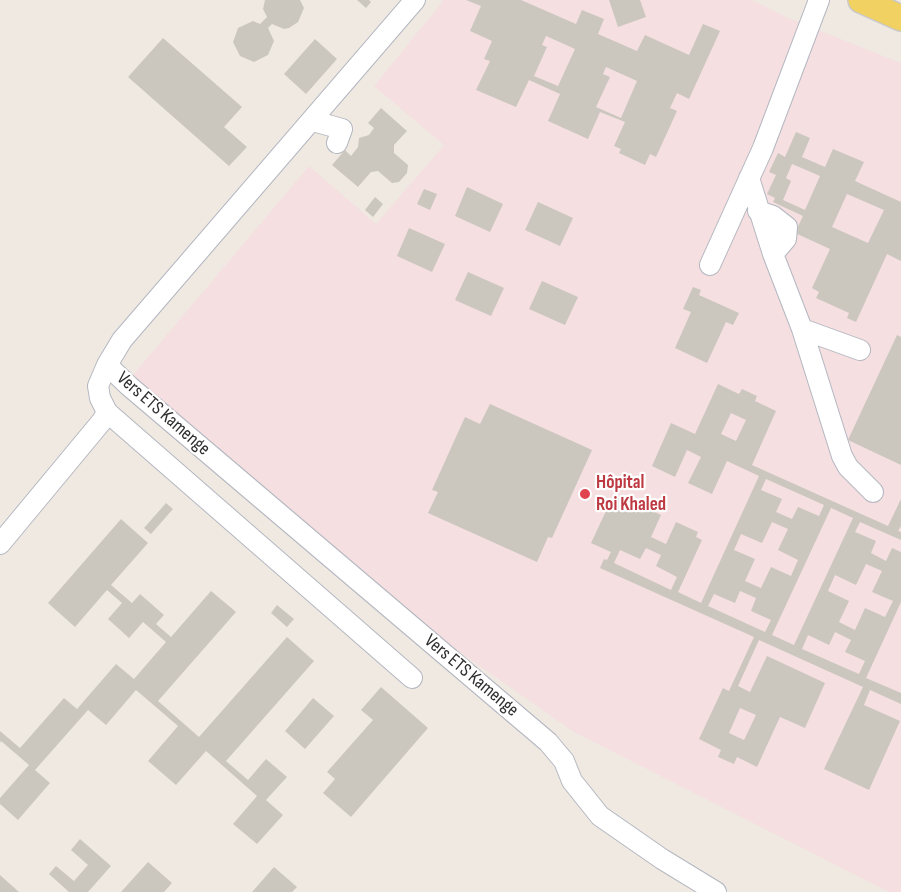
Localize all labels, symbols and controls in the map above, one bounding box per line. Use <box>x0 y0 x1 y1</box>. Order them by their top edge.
street label: Vers ETS Kamenge <box>112 367 214 461</box>
place label: Hôpital Roi Khaled <box>596 472 666 516</box>
marker: Hôpital Roi Khaled <box>578 487 592 501</box>
street label: Vers ETS Kamenge <box>419 630 523 722</box>

